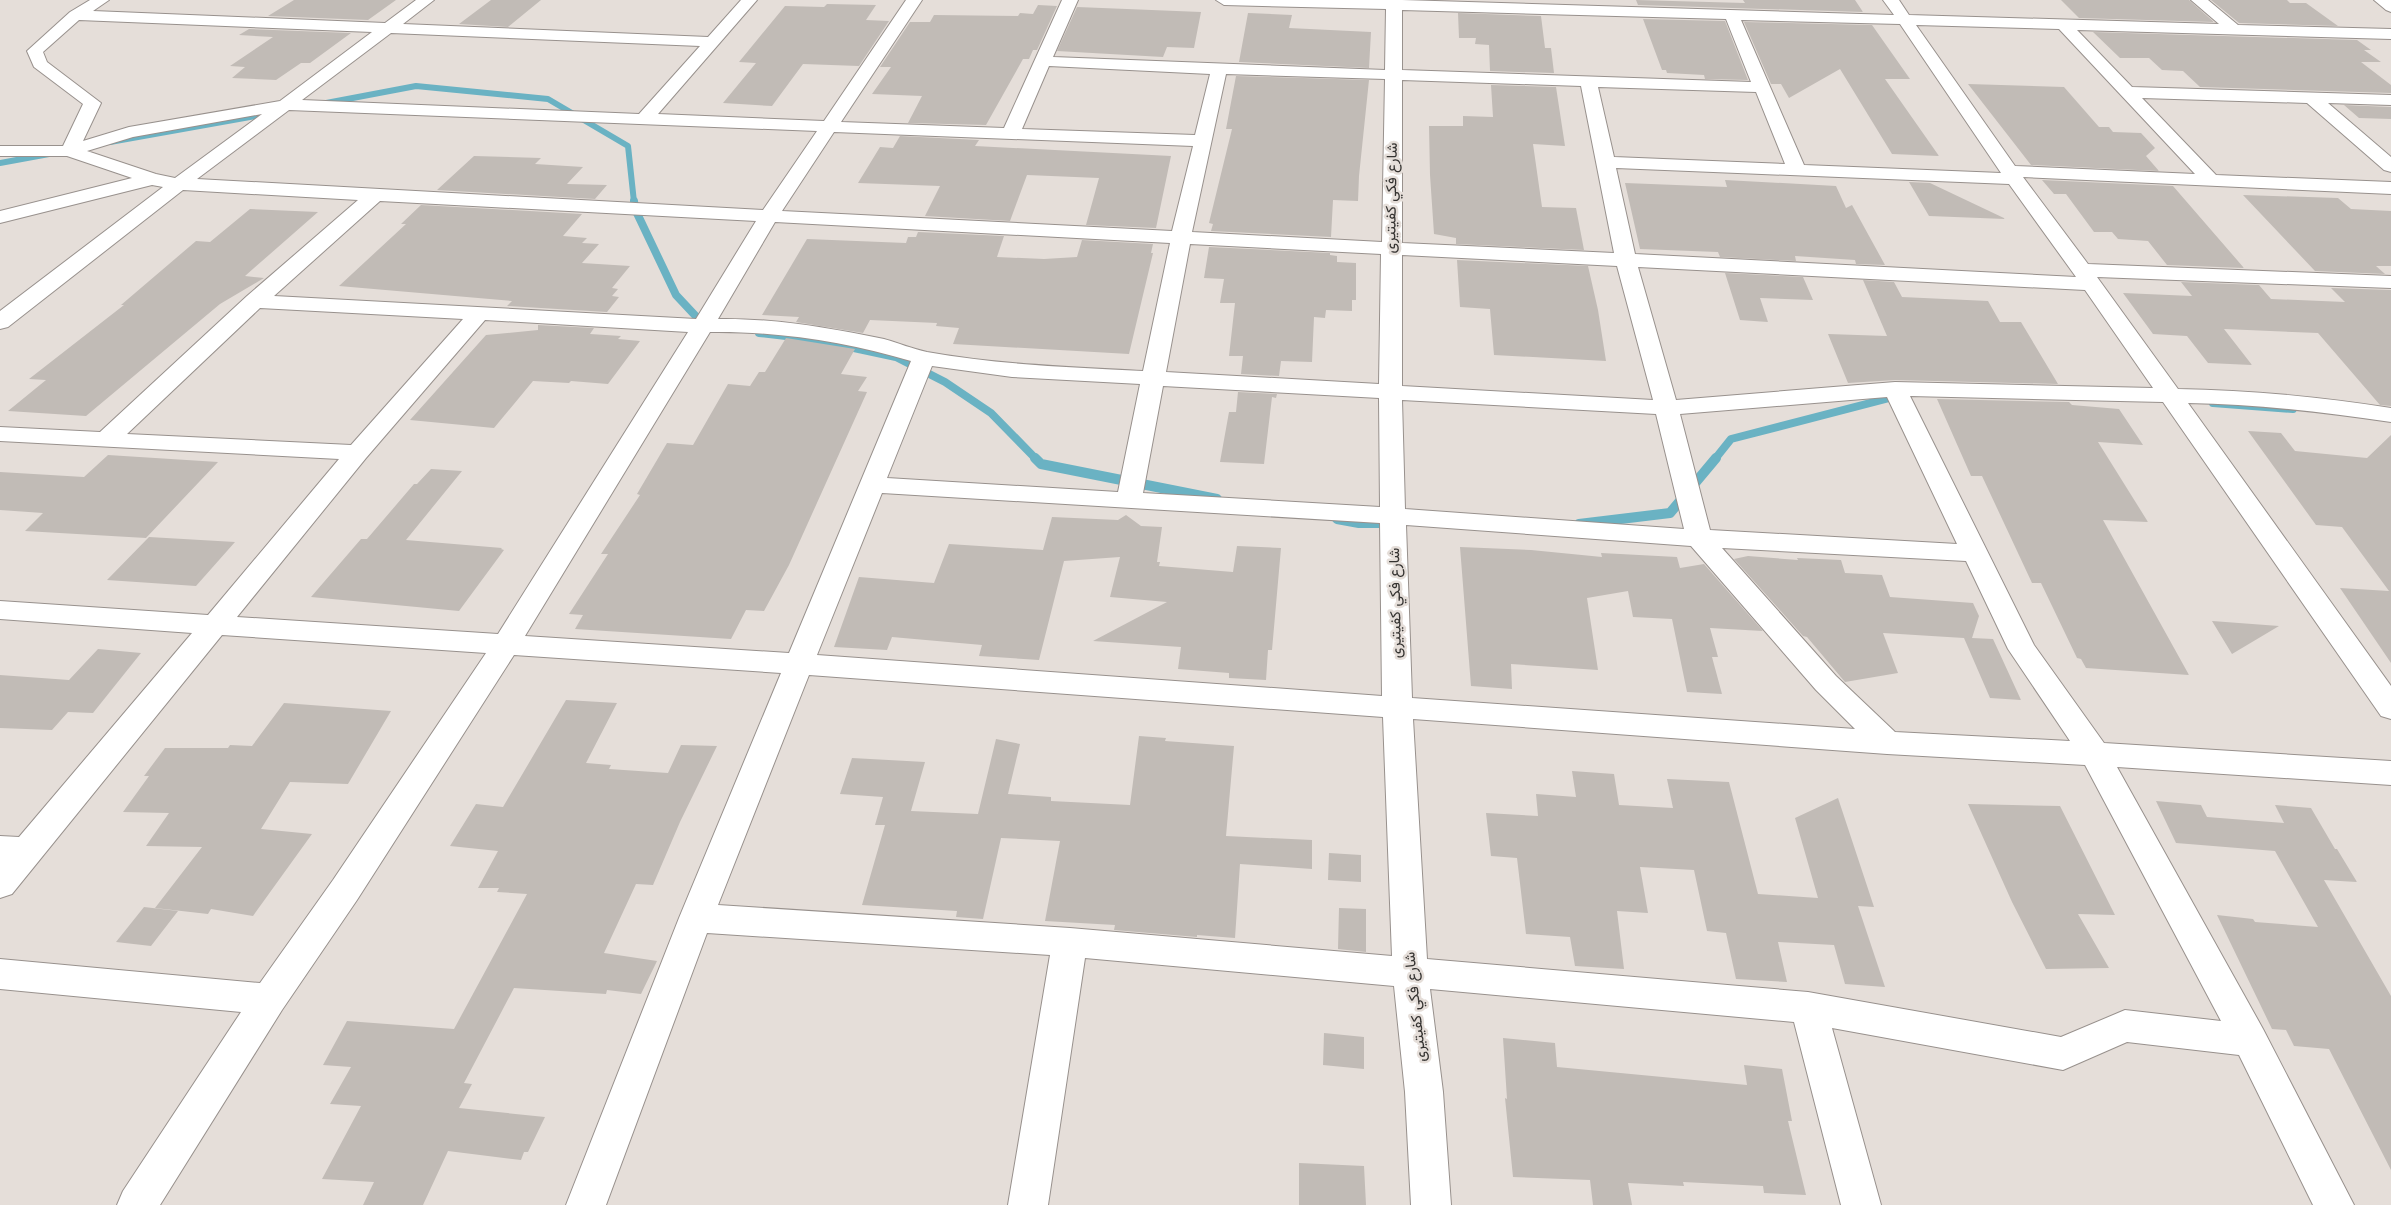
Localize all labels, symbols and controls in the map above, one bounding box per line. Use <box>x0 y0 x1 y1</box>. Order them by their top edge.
street label: شارع فكي كفيتيرى <box>1379 142 1405 254</box>
street label: شارع فكي كفيتيرى <box>1383 547 1409 659</box>
street label: شارع فكي كفيتيرى <box>1398 950 1434 1063</box>

